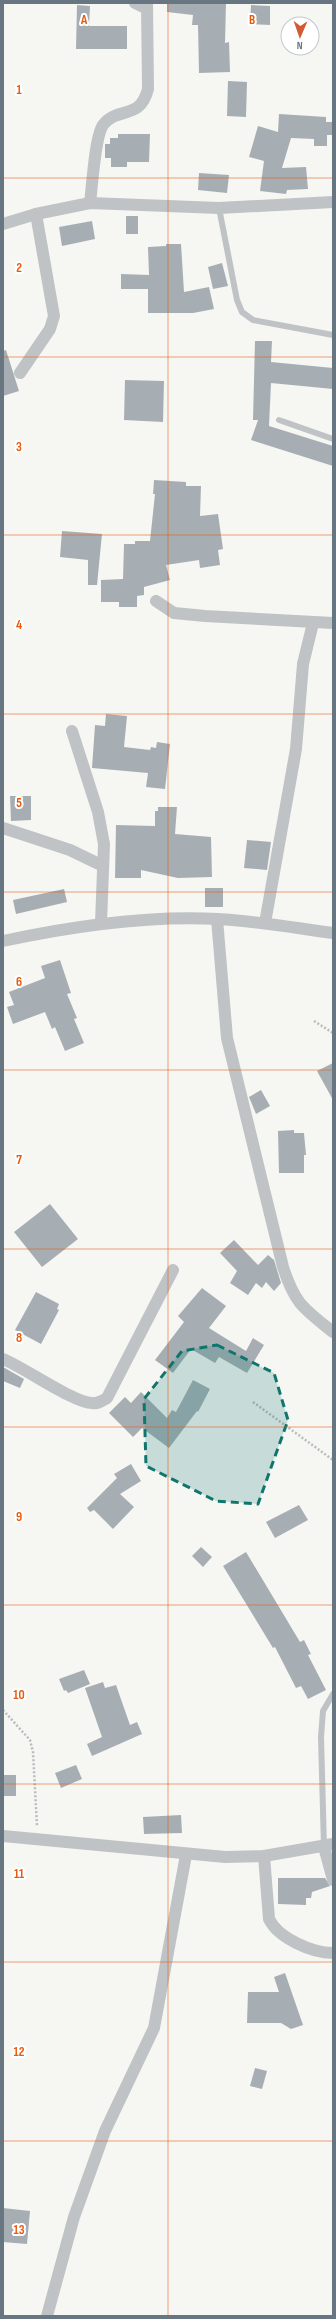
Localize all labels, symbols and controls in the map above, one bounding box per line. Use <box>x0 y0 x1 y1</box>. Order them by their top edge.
text: A <box>80 12 88 28</box>
text: B <box>249 12 255 28</box>
north arrow <box>280 16 320 56</box>
text: N <box>296 39 303 52</box>
text: 1 <box>16 82 22 98</box>
text: 2 <box>16 260 22 276</box>
text: 3 <box>16 439 22 455</box>
text: 4 <box>16 617 22 633</box>
text: 5 <box>16 795 22 811</box>
text: 6 <box>16 974 22 990</box>
text: 7 <box>16 1152 22 1168</box>
text: 8 <box>16 1330 22 1346</box>
text: 9 <box>16 1509 22 1525</box>
text: 10 <box>13 1687 25 1703</box>
text: 11 <box>14 1866 24 1882</box>
text: 12 <box>14 2044 25 2060</box>
text: 13 <box>14 2222 25 2238</box>

